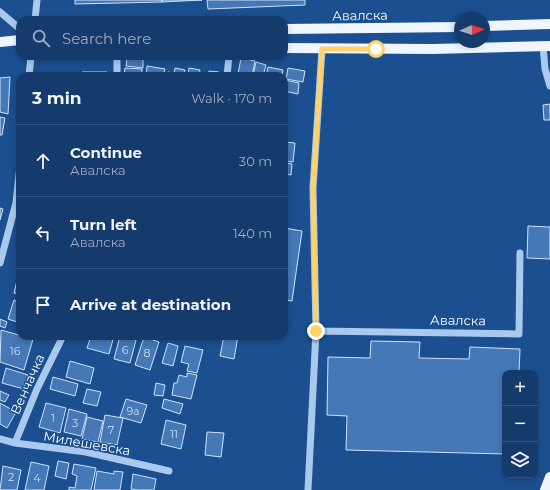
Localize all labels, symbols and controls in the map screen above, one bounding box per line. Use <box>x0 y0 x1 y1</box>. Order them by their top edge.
street label: Авалска <box>332 7 388 23</box>
north arrow <box>454 12 490 48</box>
search box <box>16 16 288 60</box>
icon: search <box>30 27 52 49</box>
text: Search here <box>62 29 151 48</box>
route start <box>367 40 385 58</box>
text: 3 min <box>32 88 82 108</box>
text: Walk · 170 m <box>191 90 272 106</box>
text: Continue <box>70 143 142 162</box>
icon: ahead <box>32 150 54 172</box>
text: 30 m <box>239 153 272 169</box>
text: Авалска <box>70 162 126 178</box>
text: Turn left <box>70 215 137 234</box>
icon: left <box>32 222 54 244</box>
text: 140 m <box>233 225 272 241</box>
text: Авалска <box>70 234 126 250</box>
icon: arrive <box>32 294 54 316</box>
text: Arrive at destination <box>70 295 231 314</box>
street label: Авалска <box>430 312 486 328</box>
route end <box>307 322 325 340</box>
house number: 6 <box>122 343 129 357</box>
house number: 16 <box>10 344 21 358</box>
house number: 8 <box>143 346 151 360</box>
street label: Венчачка <box>7 351 47 417</box>
map controls <box>502 370 538 478</box>
button: + <box>502 370 538 406</box>
house number: 9a <box>126 404 140 418</box>
button: − <box>502 406 538 442</box>
house number: 1 <box>51 411 55 425</box>
house number: 3 <box>72 416 78 430</box>
house number: 7 <box>108 423 114 437</box>
street label: Милешевска <box>42 427 132 459</box>
house number: 11 <box>170 427 178 441</box>
button: layers <box>502 442 538 478</box>
house number: 2 <box>8 470 14 484</box>
house number: 4 <box>33 471 41 485</box>

